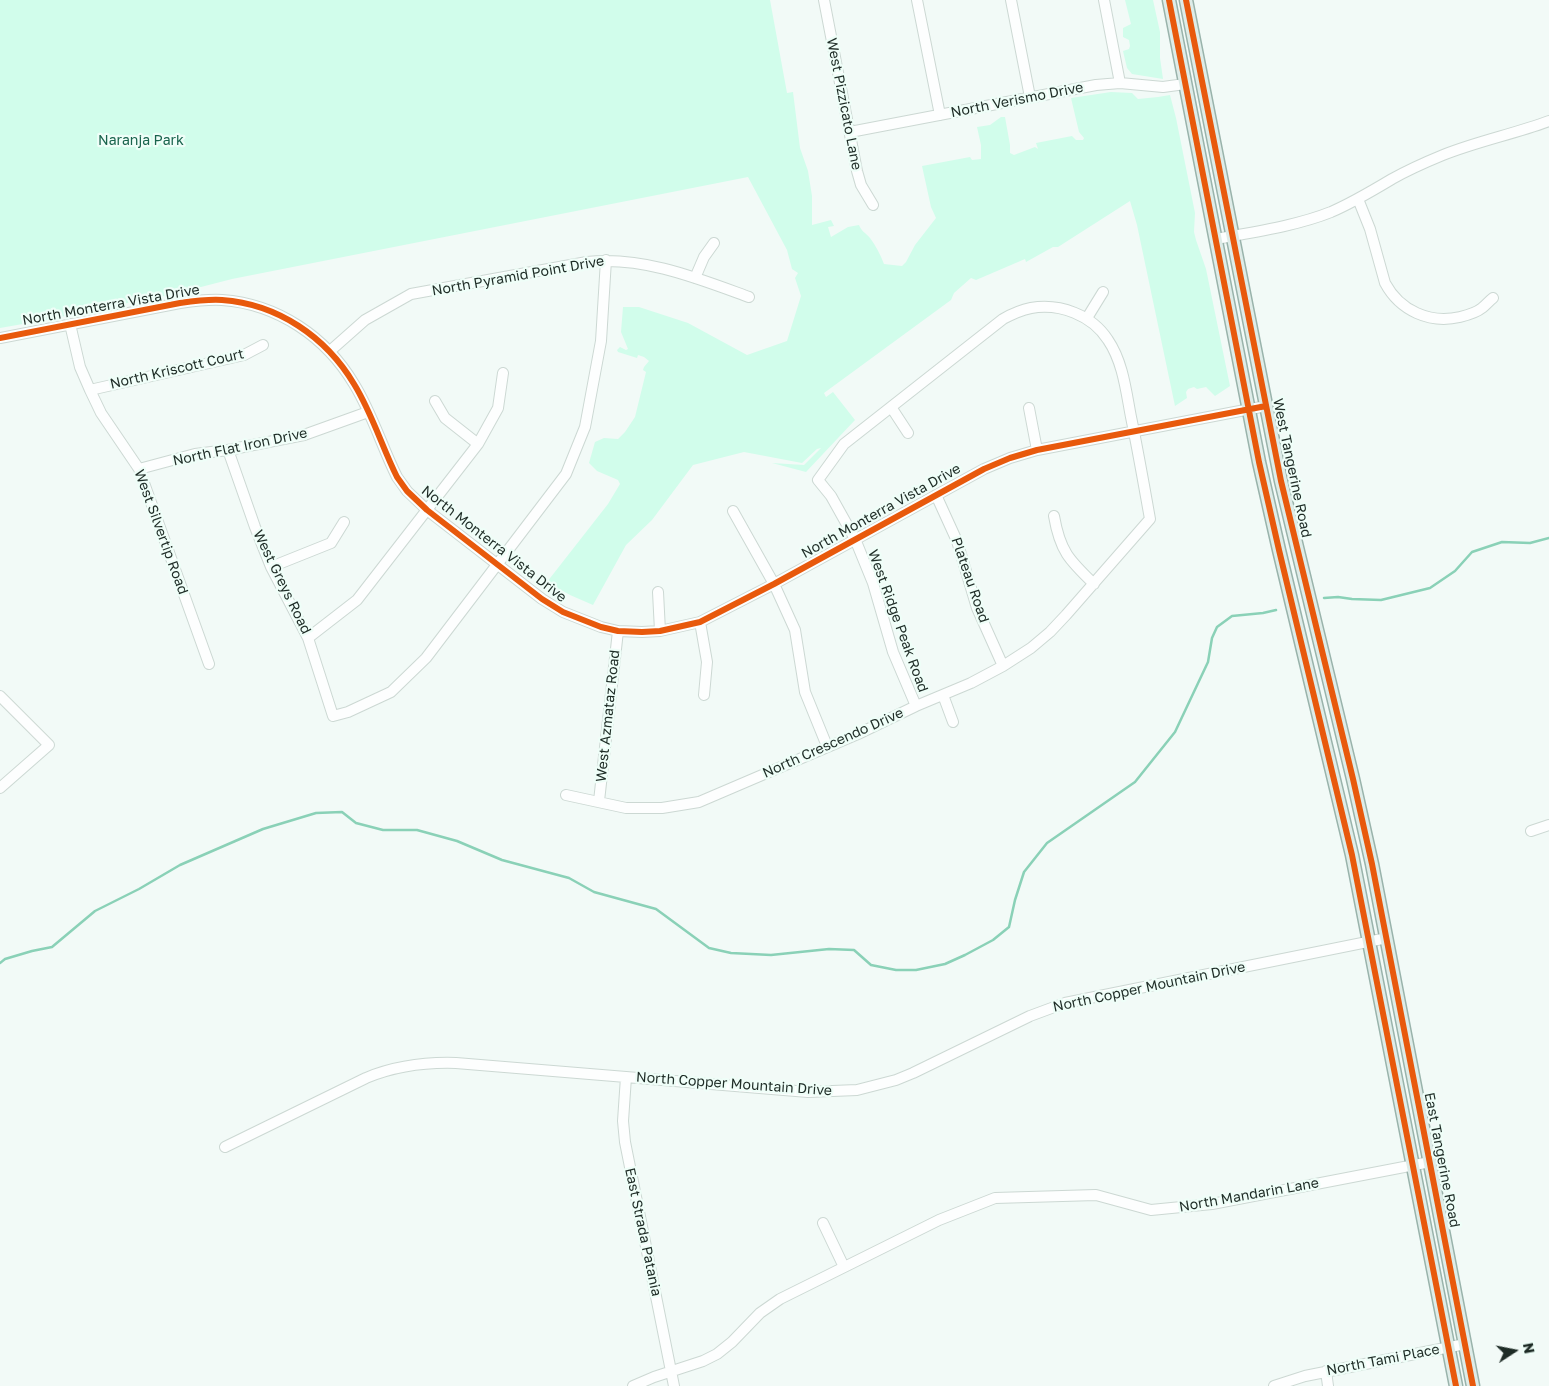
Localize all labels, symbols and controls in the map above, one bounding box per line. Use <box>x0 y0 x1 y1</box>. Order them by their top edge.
street label: West Pizzicato Lane <box>823 36 865 172</box>
street label: North Verismo Drive <box>949 79 1085 121</box>
park label: Naranja Park <box>98 133 184 149</box>
street label: North Pyramid Point Drive <box>431 253 605 299</box>
street label: North Monterra Vista Drive <box>21 281 201 329</box>
street label: North Kriscott Court <box>108 345 246 393</box>
street label: West Tangerine Road <box>1269 397 1315 539</box>
street label: North Flat Iron Drive <box>171 425 309 469</box>
street label: North Monterra Vista Drive <box>798 460 964 562</box>
street label: West Silvertip Road <box>131 467 191 597</box>
street label: North Monterra Vista Drive <box>418 482 570 606</box>
street label: West Greys Road <box>250 527 314 637</box>
street label: Plateau Road <box>948 535 992 625</box>
street label: West Ridge Peak Road <box>864 547 932 695</box>
street label: West Azmataz Road <box>593 649 623 783</box>
street label: North Crescendo Drive <box>760 704 906 782</box>
street label: North Copper Mountain Drive <box>1051 958 1247 1016</box>
street label: North Copper Mountain Drive <box>636 1069 832 1099</box>
street label: East Tangerine Road <box>1421 1091 1463 1229</box>
street label: East Strada Patania <box>621 1166 665 1298</box>
street label: North Mandarin Lane <box>1178 1174 1320 1216</box>
north arrow <box>1489 1326 1539 1376</box>
street label: North Tami Place <box>1325 1341 1441 1379</box>
text: N <box>1520 1341 1539 1355</box>

